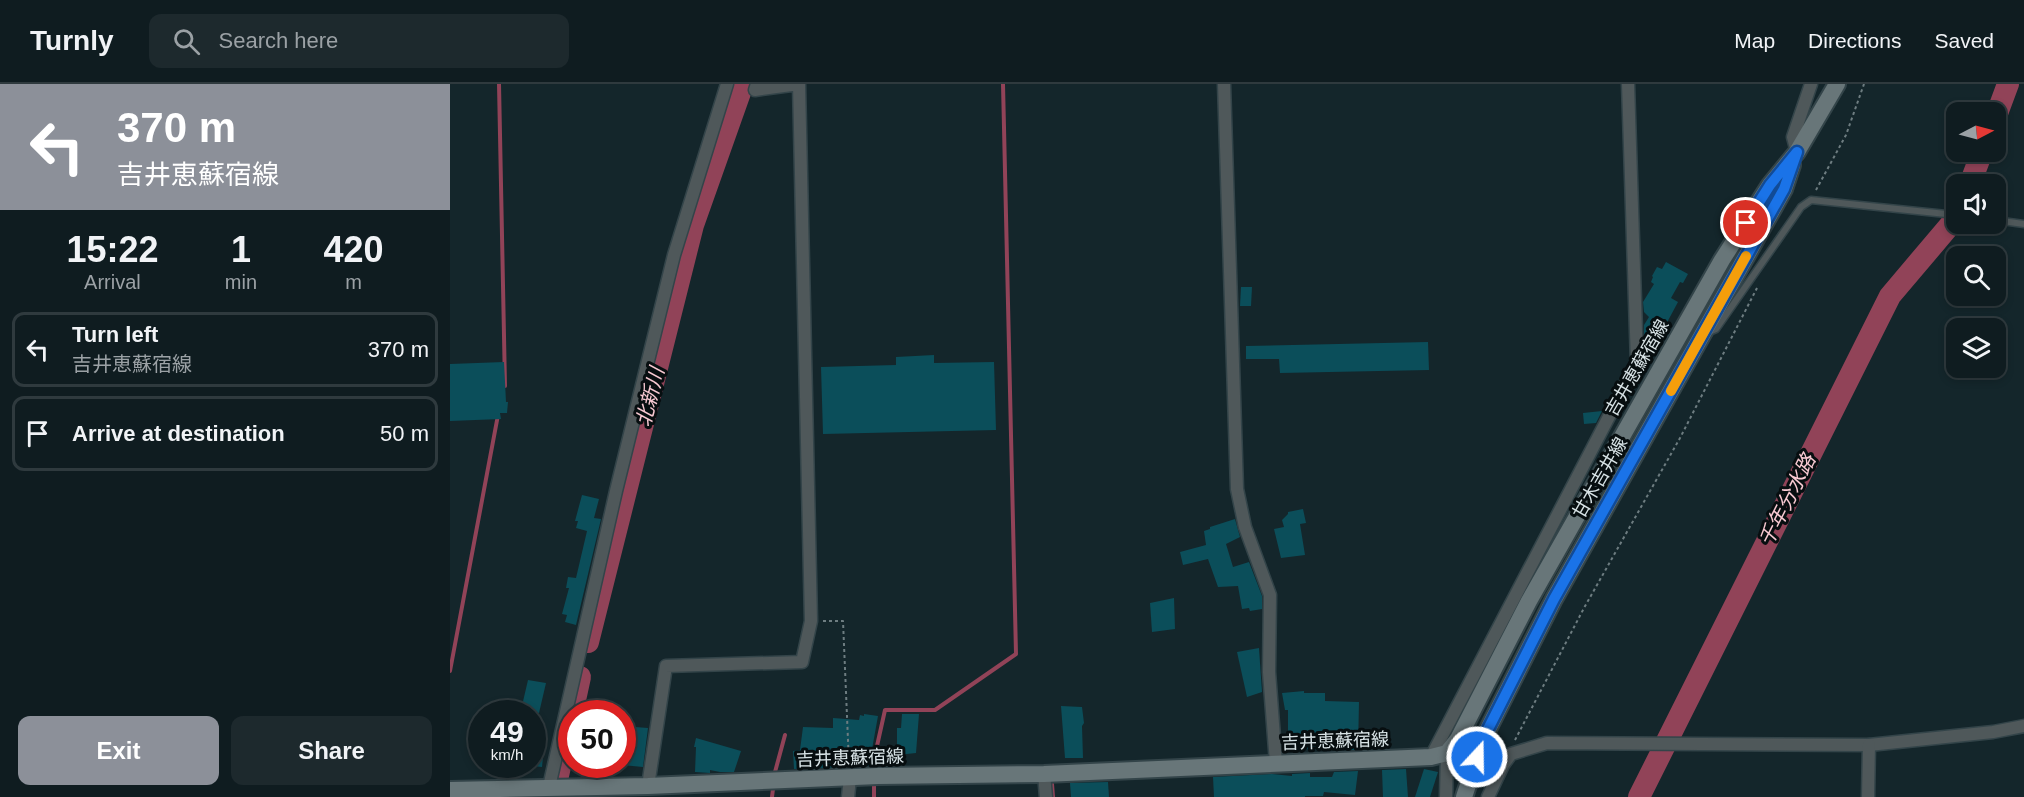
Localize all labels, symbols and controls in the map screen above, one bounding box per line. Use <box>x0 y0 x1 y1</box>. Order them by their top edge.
search box <box>149 14 569 68</box>
text: Turnly <box>30 25 113 56</box>
icon: search <box>170 25 203 58</box>
text: Search here <box>218 28 338 53</box>
text: Map <box>1734 29 1775 52</box>
text: Directions <box>1808 29 1901 52</box>
text: Saved <box>1934 29 1994 52</box>
north arrow <box>1946 102 2006 162</box>
map controls <box>1946 102 2006 378</box>
text: 370 m <box>117 104 236 151</box>
icon: left <box>18 108 96 186</box>
text: 吉井恵蘇宿線 <box>117 160 279 190</box>
button: sound <box>1946 174 2006 234</box>
pin <box>1720 197 1771 248</box>
icon: arrive <box>1729 206 1762 239</box>
text: 15:22 <box>66 229 158 270</box>
text: 1 <box>231 229 251 270</box>
text: 420 <box>323 229 384 270</box>
button: search <box>1946 246 2006 306</box>
text: Arrival <box>84 271 141 293</box>
text: min <box>225 271 257 293</box>
text: m <box>345 271 362 293</box>
street label: 吉井恵蘇宿線 <box>1601 316 1673 420</box>
button: layers <box>1946 318 2006 378</box>
text: Turn left <box>72 322 158 347</box>
icon: left <box>21 333 54 366</box>
text: 370 m <box>368 337 429 362</box>
text: 吉井恵蘇宿線 <box>72 353 192 375</box>
water label: 北新川 <box>632 363 668 429</box>
icon: arrive <box>21 417 54 450</box>
text: Arrive at destination <box>72 421 285 446</box>
text: 50 m <box>380 421 429 446</box>
street label: 甘木吉井線 <box>1569 434 1631 522</box>
water label: 千年分水路 <box>1754 449 1820 550</box>
speed limit sign: 50 <box>558 700 636 778</box>
text: 49 <box>490 715 524 748</box>
button: Exit <box>18 716 219 785</box>
button: Share <box>231 716 432 785</box>
position arrow <box>1445 725 1509 789</box>
street label: 吉井恵蘇宿線 <box>1281 729 1389 753</box>
text: km/h <box>491 746 523 763</box>
street label: 吉井恵蘇宿線 <box>796 746 904 770</box>

